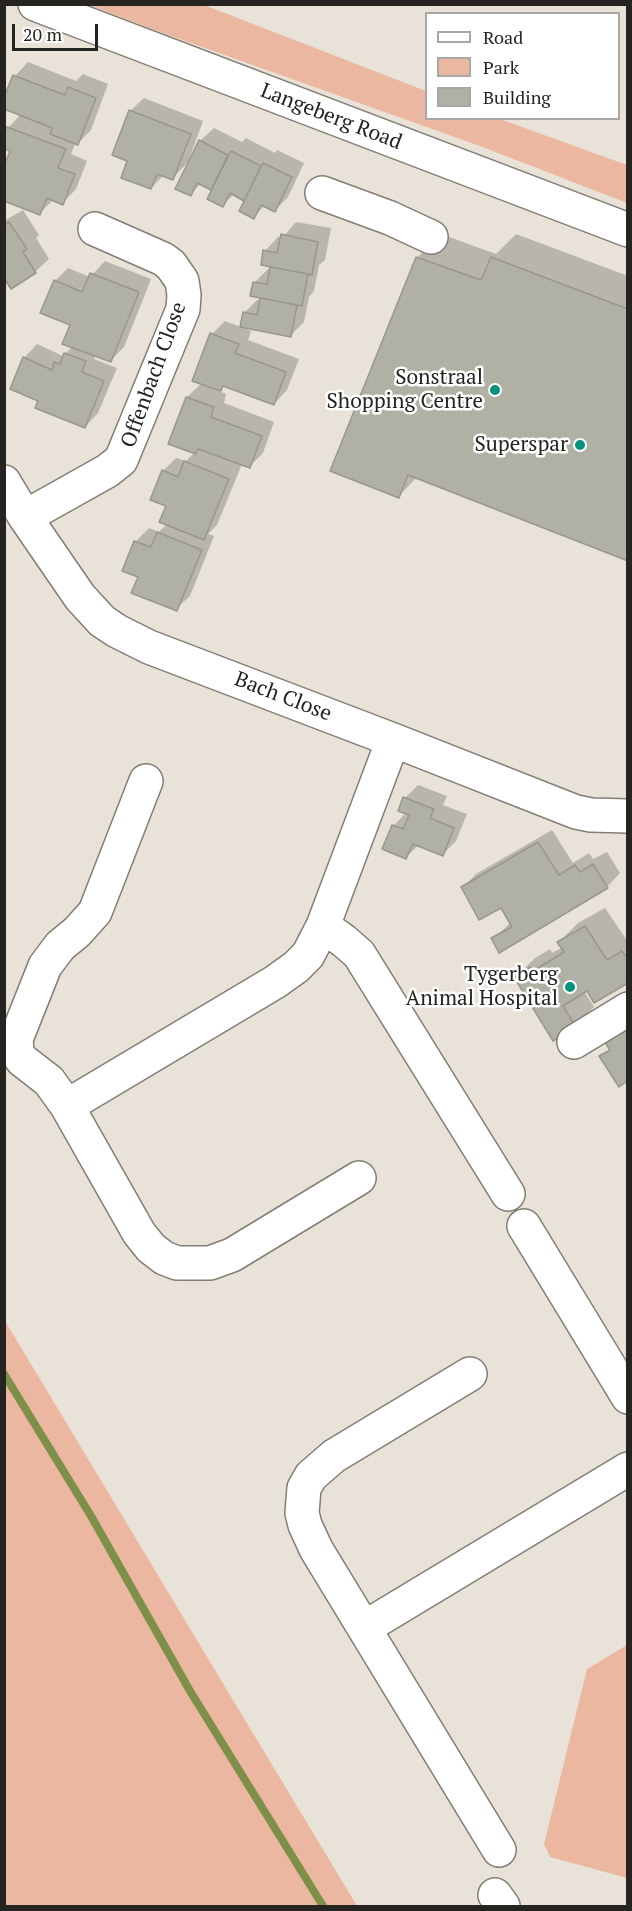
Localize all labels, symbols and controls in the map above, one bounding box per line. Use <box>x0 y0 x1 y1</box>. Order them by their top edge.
scale bar <box>15 12 100 50</box>
legend <box>425 12 620 120</box>
text: 20 m <box>23 22 62 46</box>
text: Road <box>483 25 523 49</box>
text: Park <box>483 55 519 79</box>
street label: Langeberg Road <box>257 78 405 156</box>
text: Building <box>483 85 551 109</box>
street label: Offenbach Close <box>116 299 192 451</box>
place label: Sonstraal Shopping Centre <box>327 365 483 415</box>
marker: Sonstraal Shopping Centre <box>488 383 502 397</box>
place label: Superspar <box>475 432 568 458</box>
marker: Superspar <box>573 438 587 452</box>
street label: Bach Close <box>231 667 335 727</box>
place label: Tygerberg Animal Hospital <box>406 962 558 1012</box>
marker: Tygerberg Animal Hospital <box>563 980 577 994</box>

